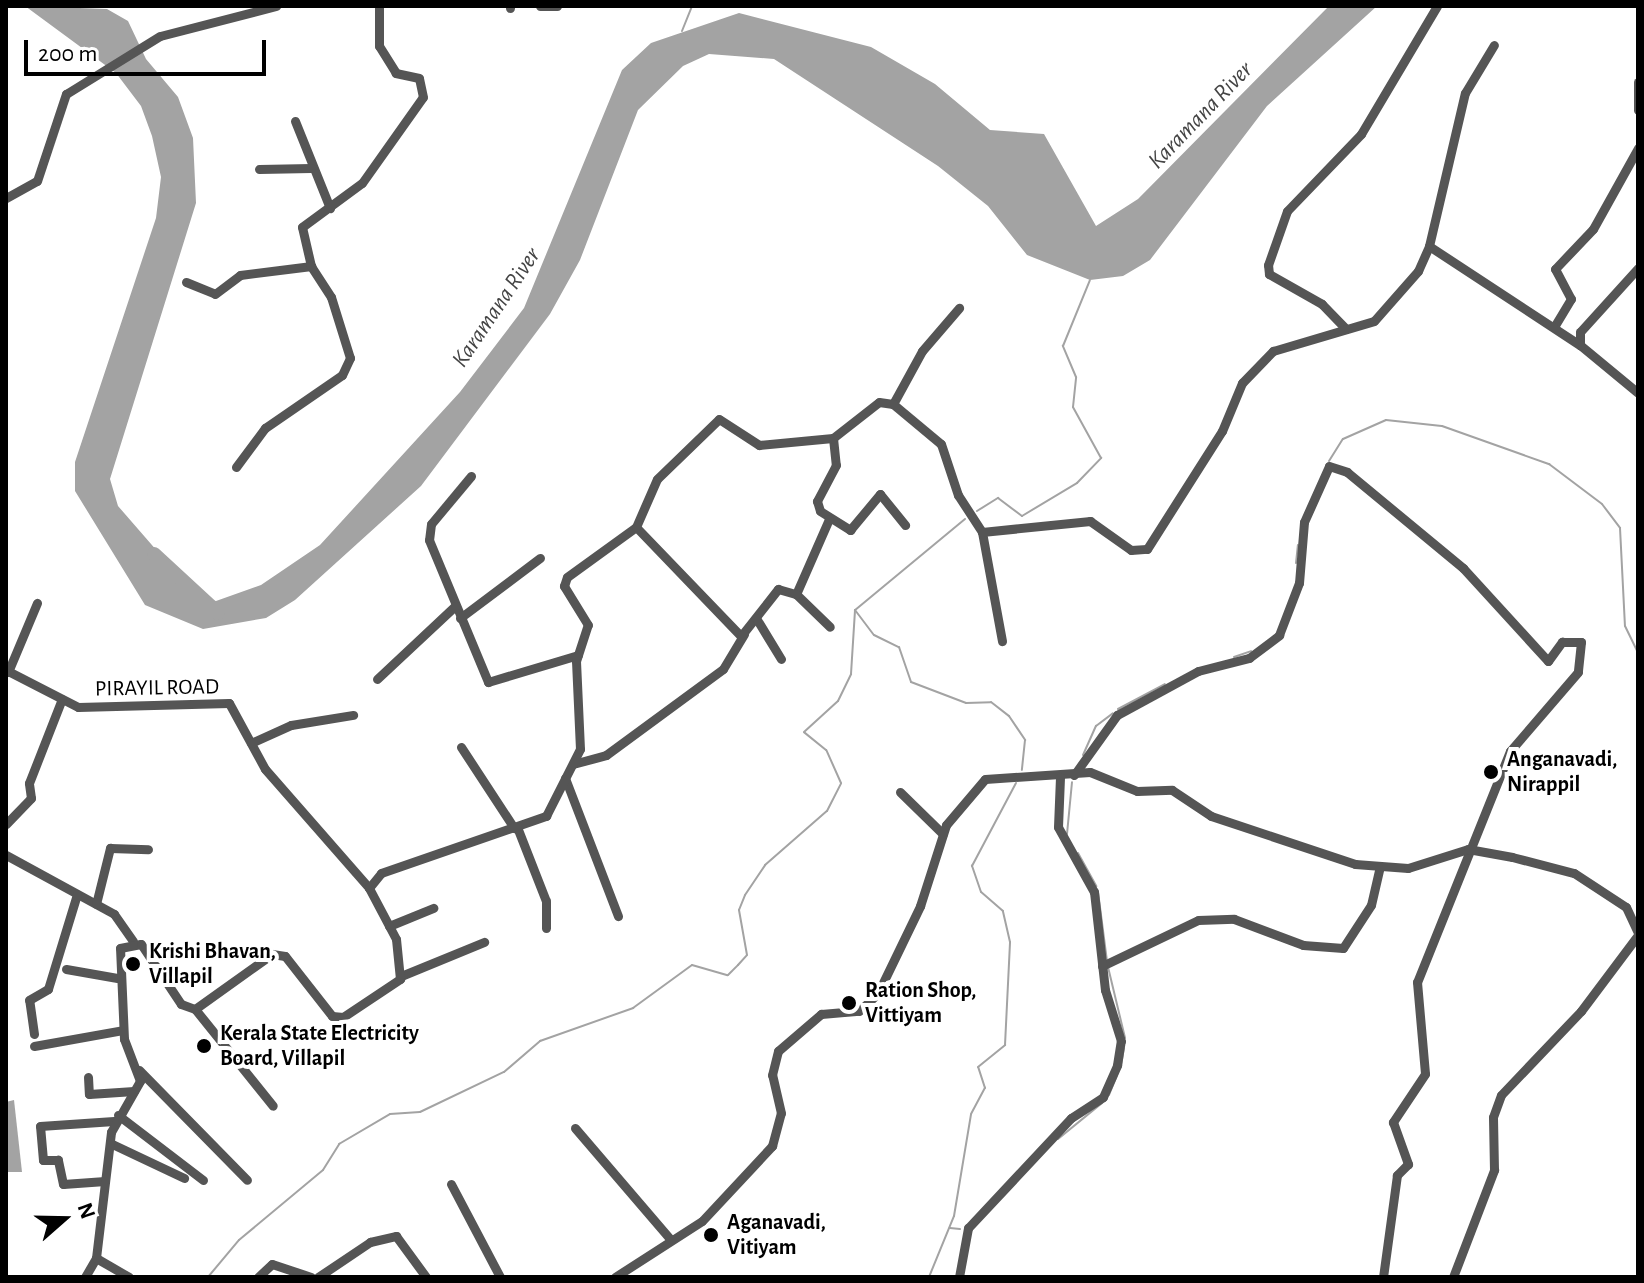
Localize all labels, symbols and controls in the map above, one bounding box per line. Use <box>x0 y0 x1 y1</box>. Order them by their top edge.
scale bar <box>28 24 270 74</box>
text: 200 m <box>38 42 97 66</box>
water label: Karamana River <box>1143 56 1259 176</box>
water label: Karamana River <box>446 243 548 373</box>
street label: PIRAYIL ROAD <box>95 674 219 702</box>
place label: Anganavadi, Nirappil <box>1507 746 1617 798</box>
marker: Anganavadi, Nirappil <box>1482 763 1500 781</box>
place label: Krishi Bhavan, Villapil <box>149 938 276 990</box>
marker: Krishi Bhavan, Villapil <box>124 955 142 973</box>
place label: Ration Shop, Vittiyam <box>865 977 976 1028</box>
marker: Ration Shop, Vittiyam <box>840 994 858 1012</box>
place label: Kerala State Electricity Board, Villapil <box>220 1020 419 1072</box>
marker: Kerala State Electricity Board, Villapil <box>195 1037 213 1055</box>
north arrow <box>24 1179 104 1259</box>
text: N <box>74 1200 100 1222</box>
place label: Aganavadi, Vitiyam <box>727 1209 826 1260</box>
marker: Aganavadi, Vitiyam <box>702 1226 720 1244</box>

